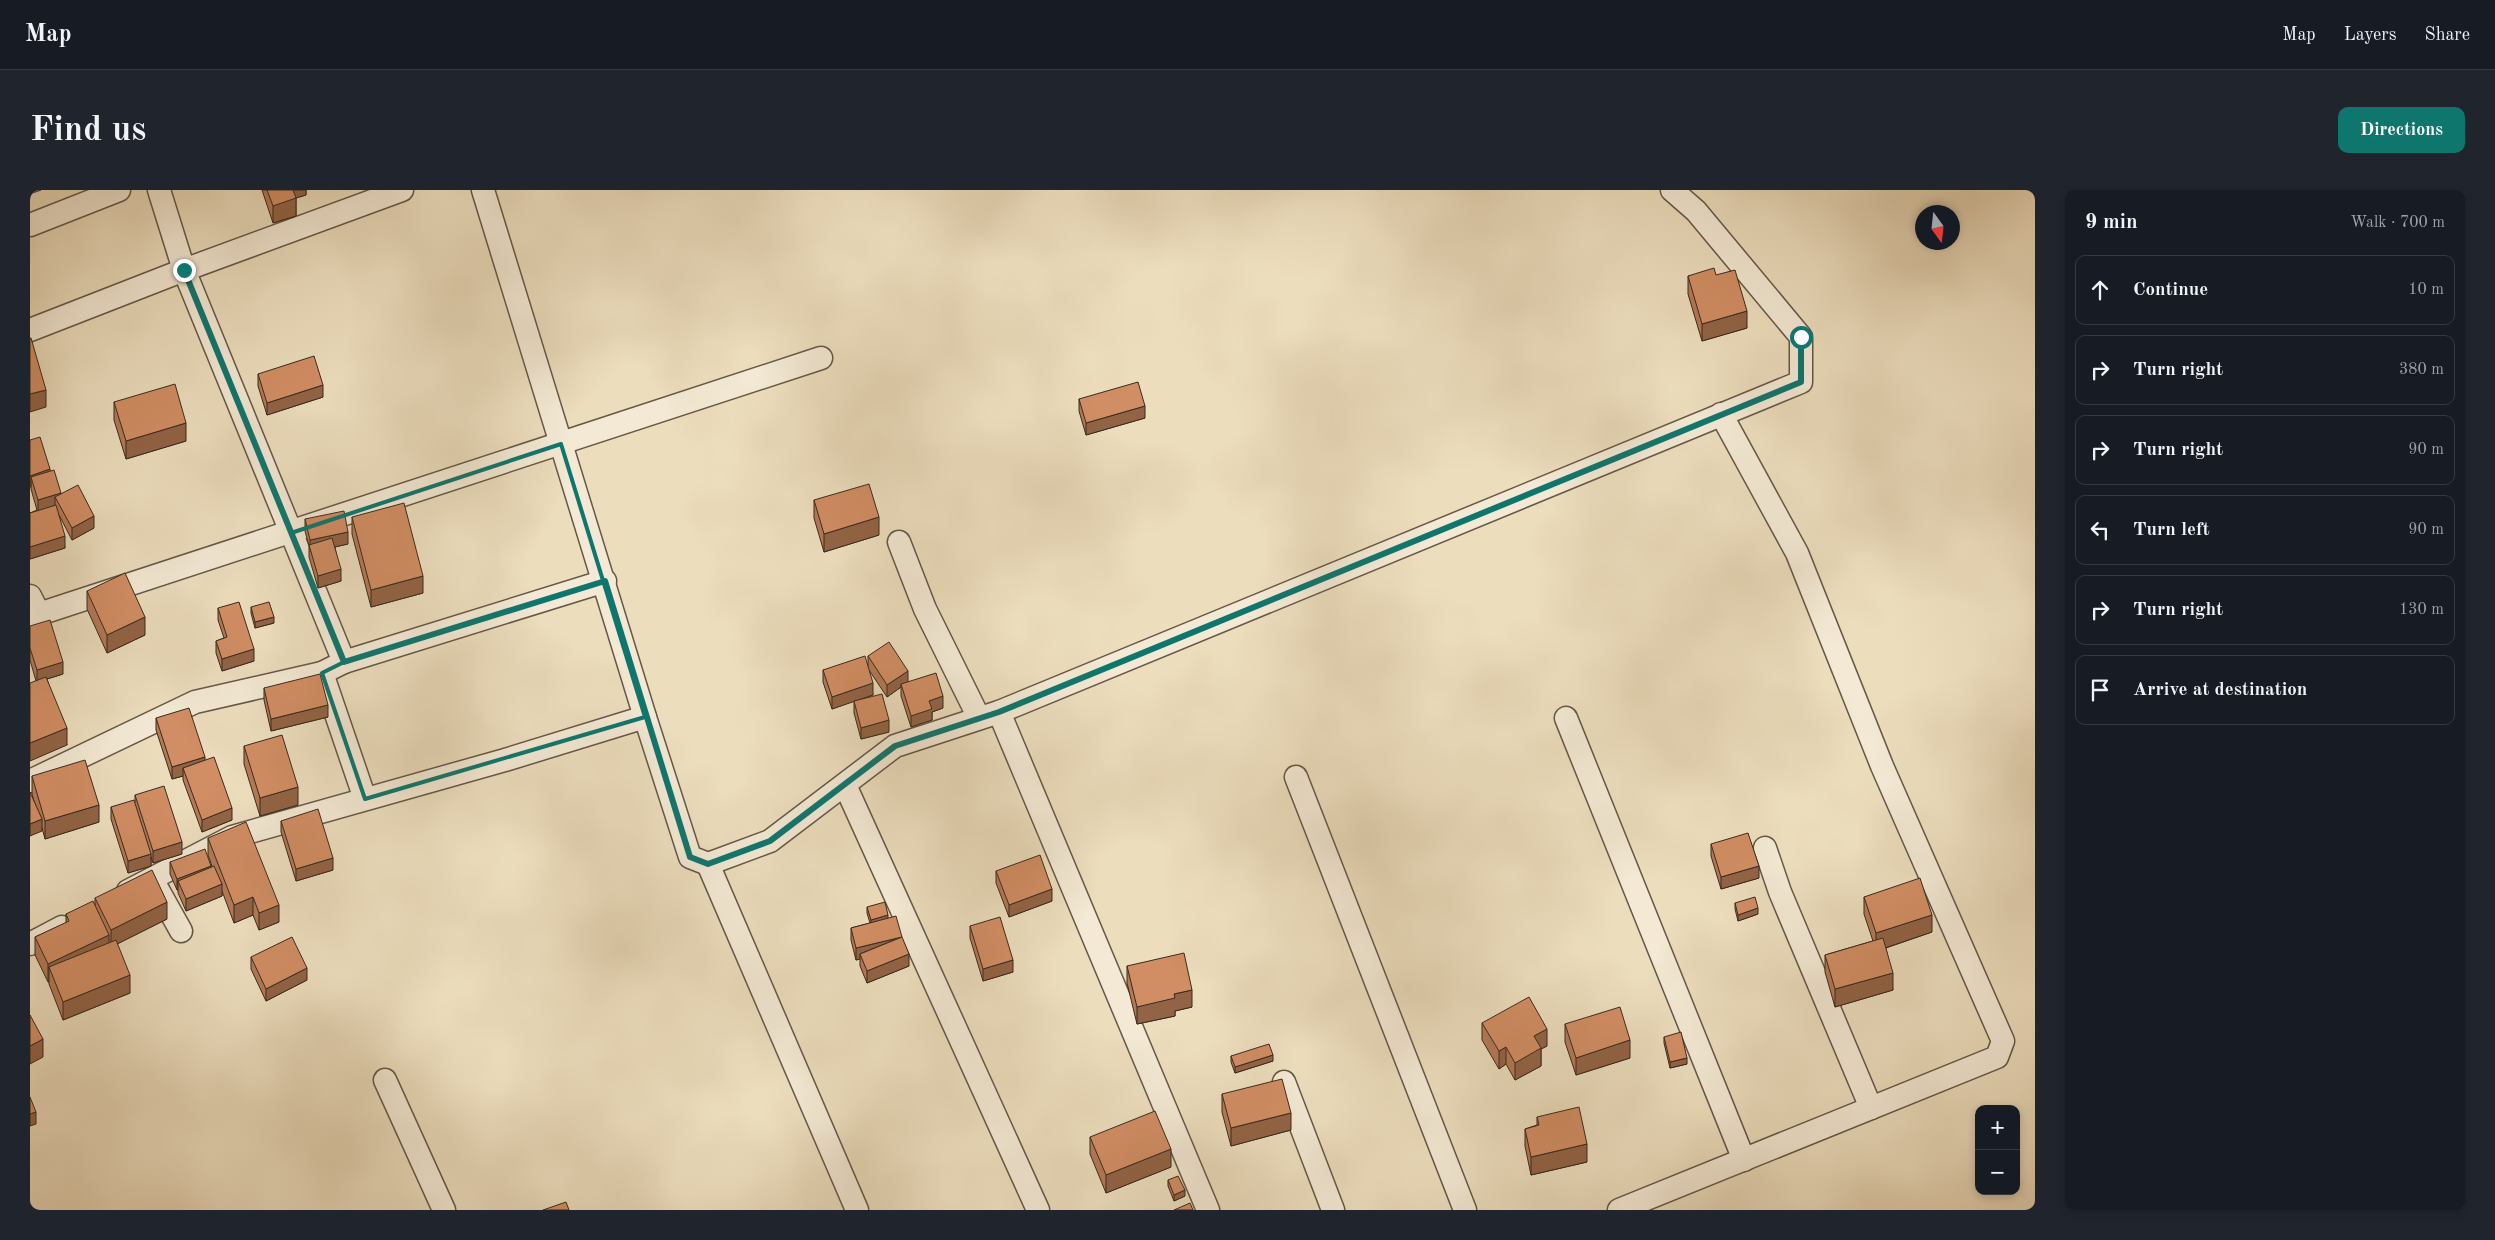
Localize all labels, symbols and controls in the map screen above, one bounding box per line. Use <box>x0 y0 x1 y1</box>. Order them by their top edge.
text: Map <box>25 23 72 47</box>
text: Map <box>2282 26 2316 44</box>
text: Layers <box>2344 26 2396 44</box>
text: Share <box>2424 26 2470 44</box>
button: Directions <box>2338 107 2465 153</box>
text: Find us <box>30 113 146 148</box>
north arrow <box>1915 205 1960 250</box>
text: 9 min <box>2085 212 2138 233</box>
text: Walk · 700 m <box>2350 215 2445 231</box>
route end <box>173 259 196 282</box>
icon: ahead <box>2086 276 2114 304</box>
text: Continue <box>2133 281 2208 300</box>
text: 10 m <box>2408 282 2444 298</box>
route start <box>1790 326 1813 349</box>
icon: right <box>2086 356 2114 384</box>
text: Turn right <box>2133 361 2223 380</box>
text: 380 m <box>2399 362 2444 378</box>
icon: right <box>2086 436 2114 464</box>
text: Turn right <box>2133 441 2223 460</box>
text: 90 m <box>2408 442 2444 458</box>
icon: left <box>2086 516 2114 544</box>
text: Turn left <box>2133 521 2210 540</box>
text: 90 m <box>2408 522 2444 538</box>
icon: right <box>2086 596 2114 624</box>
text: Turn right <box>2133 601 2223 620</box>
text: 130 m <box>2399 602 2444 618</box>
icon: arrive <box>2086 676 2114 704</box>
text: Arrive at destination <box>2133 681 2307 700</box>
map controls <box>1975 1105 2020 1195</box>
button: + <box>1975 1105 2020 1150</box>
button: − <box>1975 1150 2020 1195</box>

